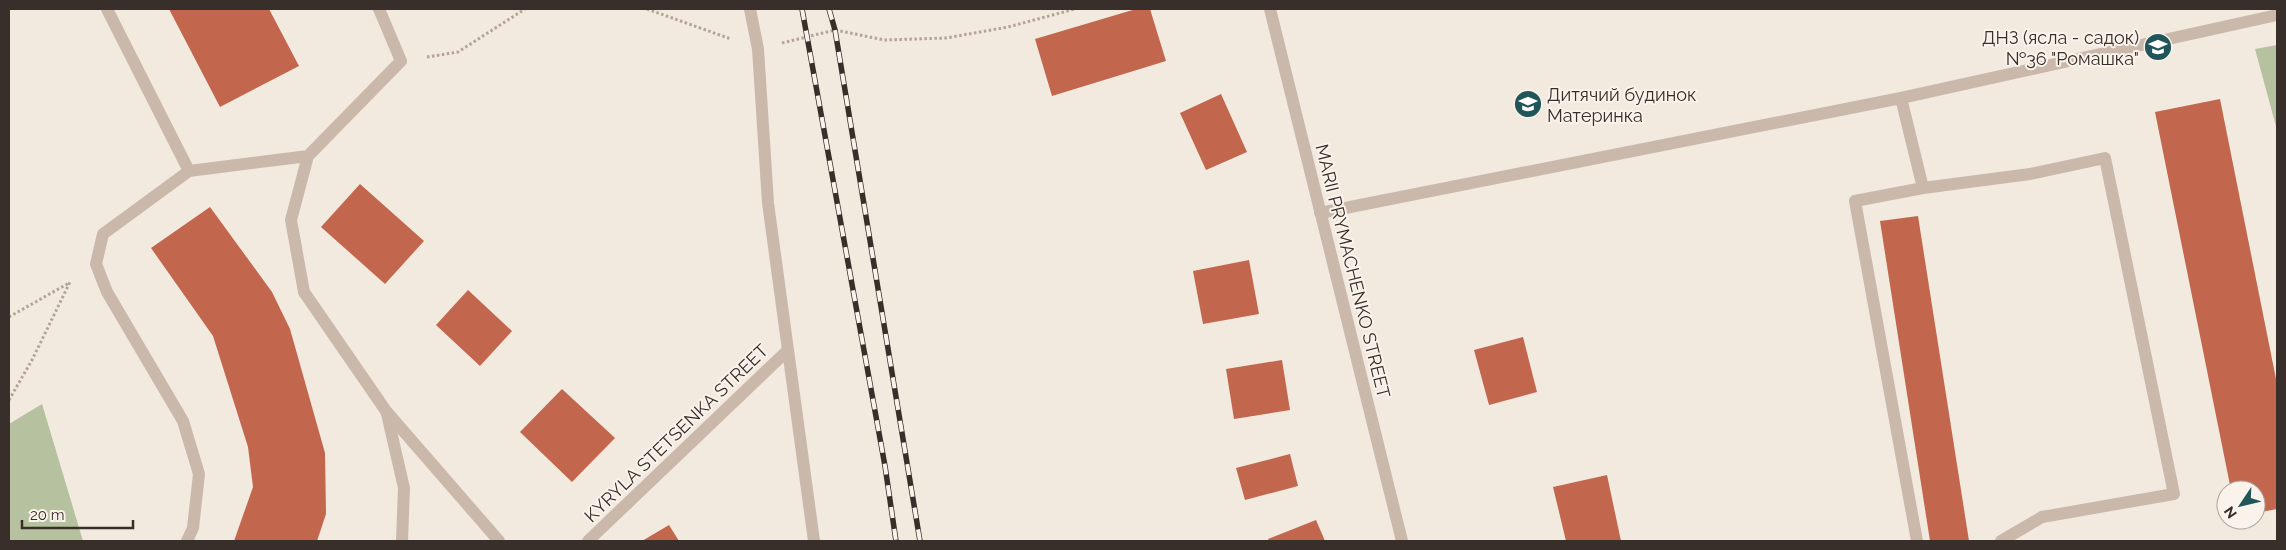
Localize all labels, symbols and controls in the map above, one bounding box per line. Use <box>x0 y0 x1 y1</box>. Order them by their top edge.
place label: ДНЗ (ясла - садок) №36 "Ромашка" <box>1982 27 2139 69</box>
school or university icon: ДНЗ (ясла - садок) №36 "Ромашка" <box>2143 32 2173 62</box>
place label: Дитячий будинок Материнка <box>1547 84 1696 126</box>
school or university icon: Дитячий будинок Материнка <box>1513 89 1543 119</box>
street label: MARII PRYMACHENKO STREET <box>1311 142 1395 400</box>
street label: KYRYLA STETSENKA STREET <box>580 340 772 526</box>
north arrow <box>2216 480 2266 530</box>
scale bar <box>22 498 134 530</box>
text: N <box>2221 503 2240 521</box>
text: 20 m <box>30 506 65 524</box>

